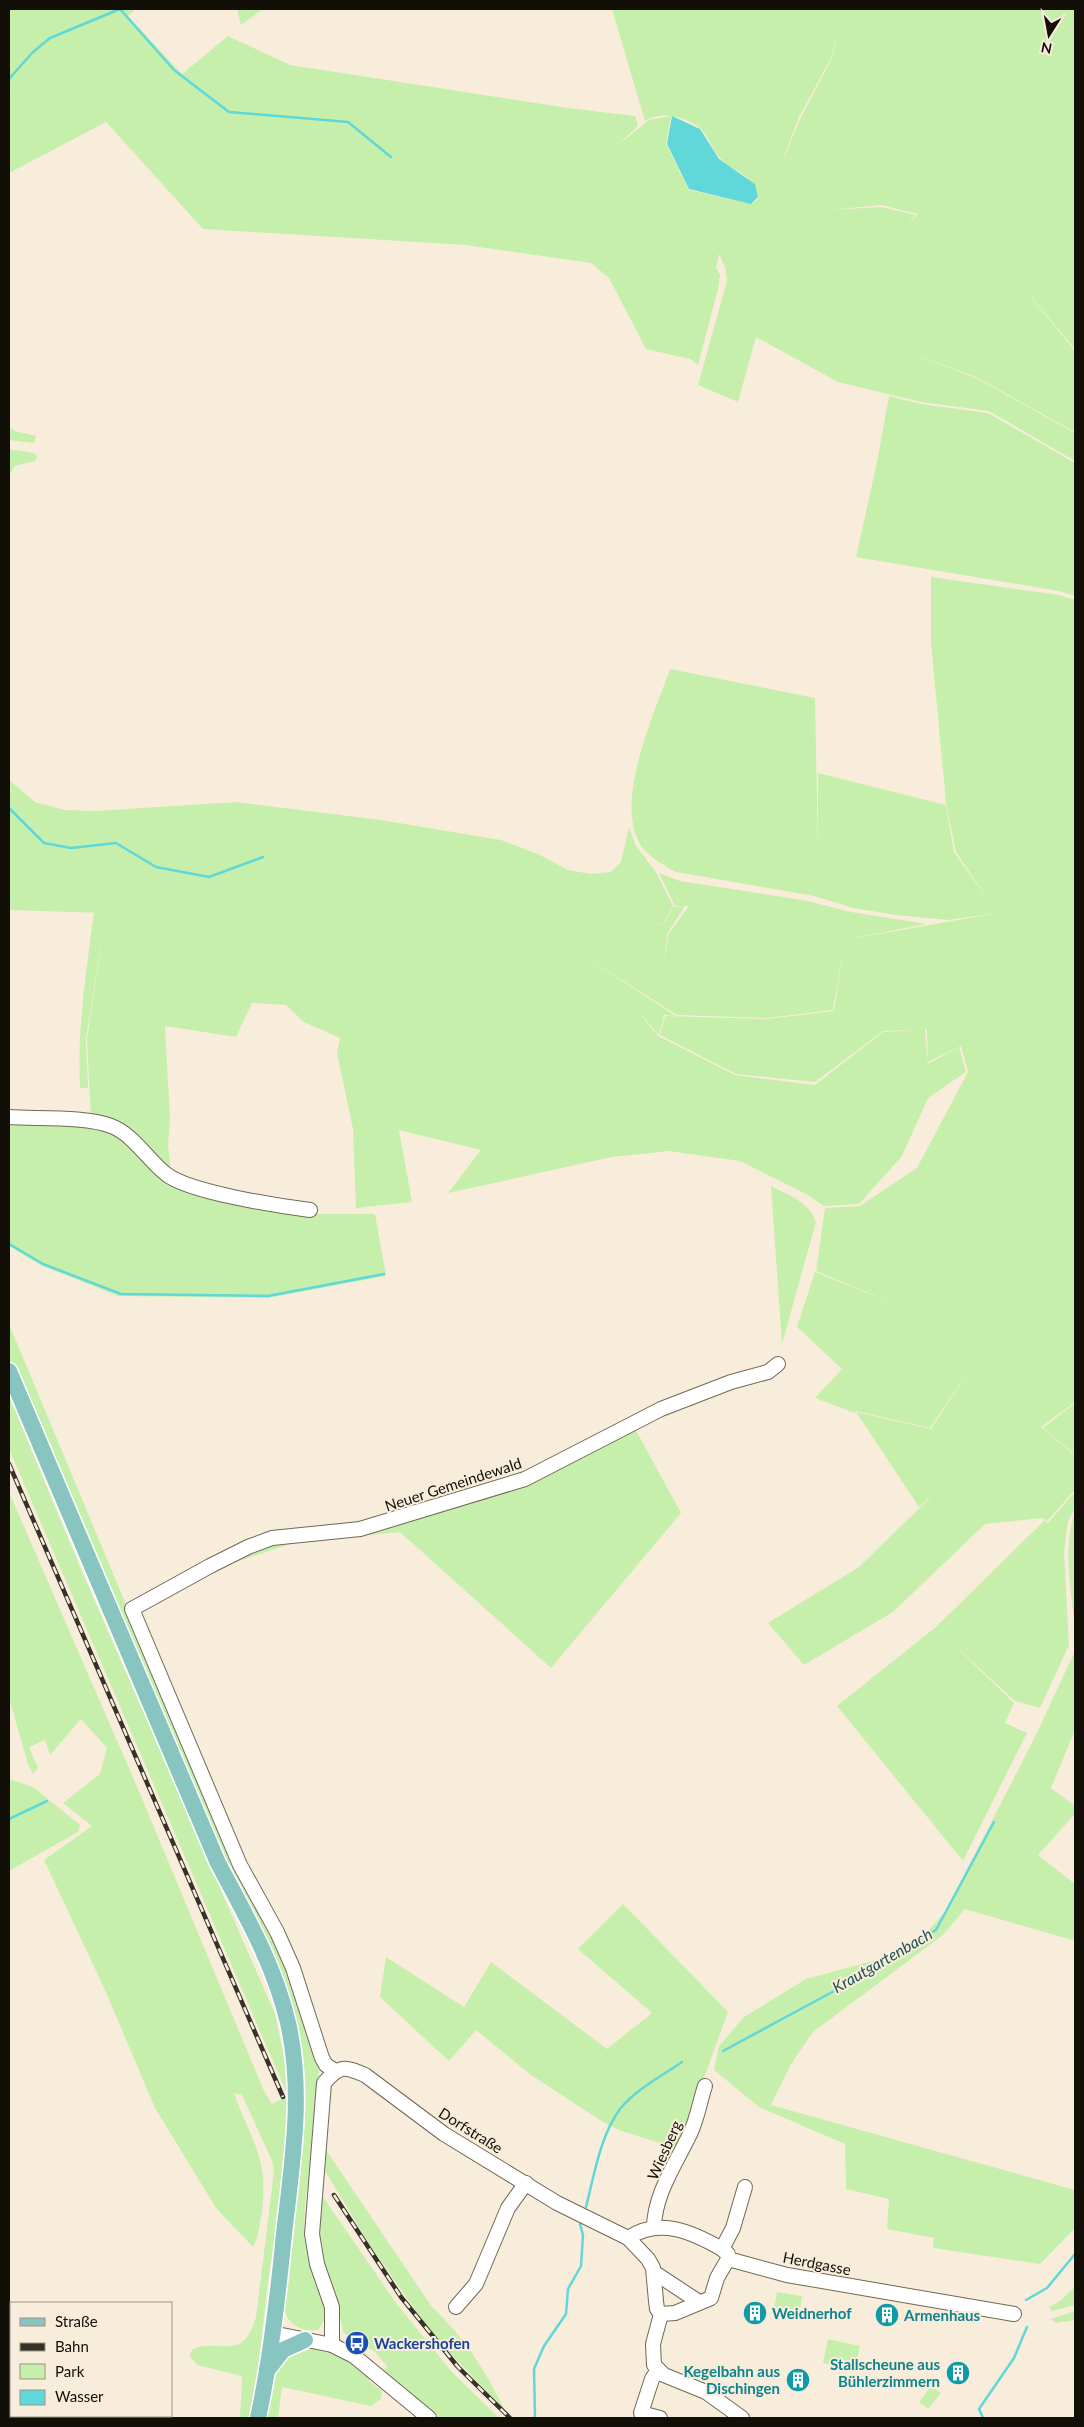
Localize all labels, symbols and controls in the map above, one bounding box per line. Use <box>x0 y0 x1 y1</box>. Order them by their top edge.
north arrow <box>1024 10 1074 60</box>
text: N <box>1040 39 1053 58</box>
street label: Neuer Gemeindewald <box>382 1453 524 1515</box>
water label: Krautgartenbach <box>829 1924 935 1996</box>
street label: Dorfstraße <box>436 2103 506 2157</box>
street label: Wiesberg <box>643 2117 685 2182</box>
street label: Herdgasse <box>781 2248 853 2278</box>
building icon: Weidnerhof <box>742 2300 768 2326</box>
legend <box>10 2302 172 2417</box>
building icon: Armenhaus <box>874 2302 900 2328</box>
place label: Weidnerhof <box>772 2304 852 2322</box>
place label: Armenhaus <box>903 2306 981 2324</box>
text: Straße <box>55 2312 98 2330</box>
bus stop icon: Wackershofen <box>344 2330 370 2356</box>
place label: Wackershofen <box>374 2334 470 2352</box>
text: Bahn <box>55 2337 89 2355</box>
place label: Stallscheune aus Bühlerzimmern <box>830 2355 940 2390</box>
building icon: Stallscheune aus Bühlerzimmern <box>945 2360 971 2386</box>
text: Park <box>55 2362 85 2380</box>
place label: Kegelbahn aus Dischingen <box>683 2362 780 2397</box>
building icon: Kegelbahn aus Dischingen <box>785 2367 811 2393</box>
text: Wasser <box>55 2387 104 2405</box>

